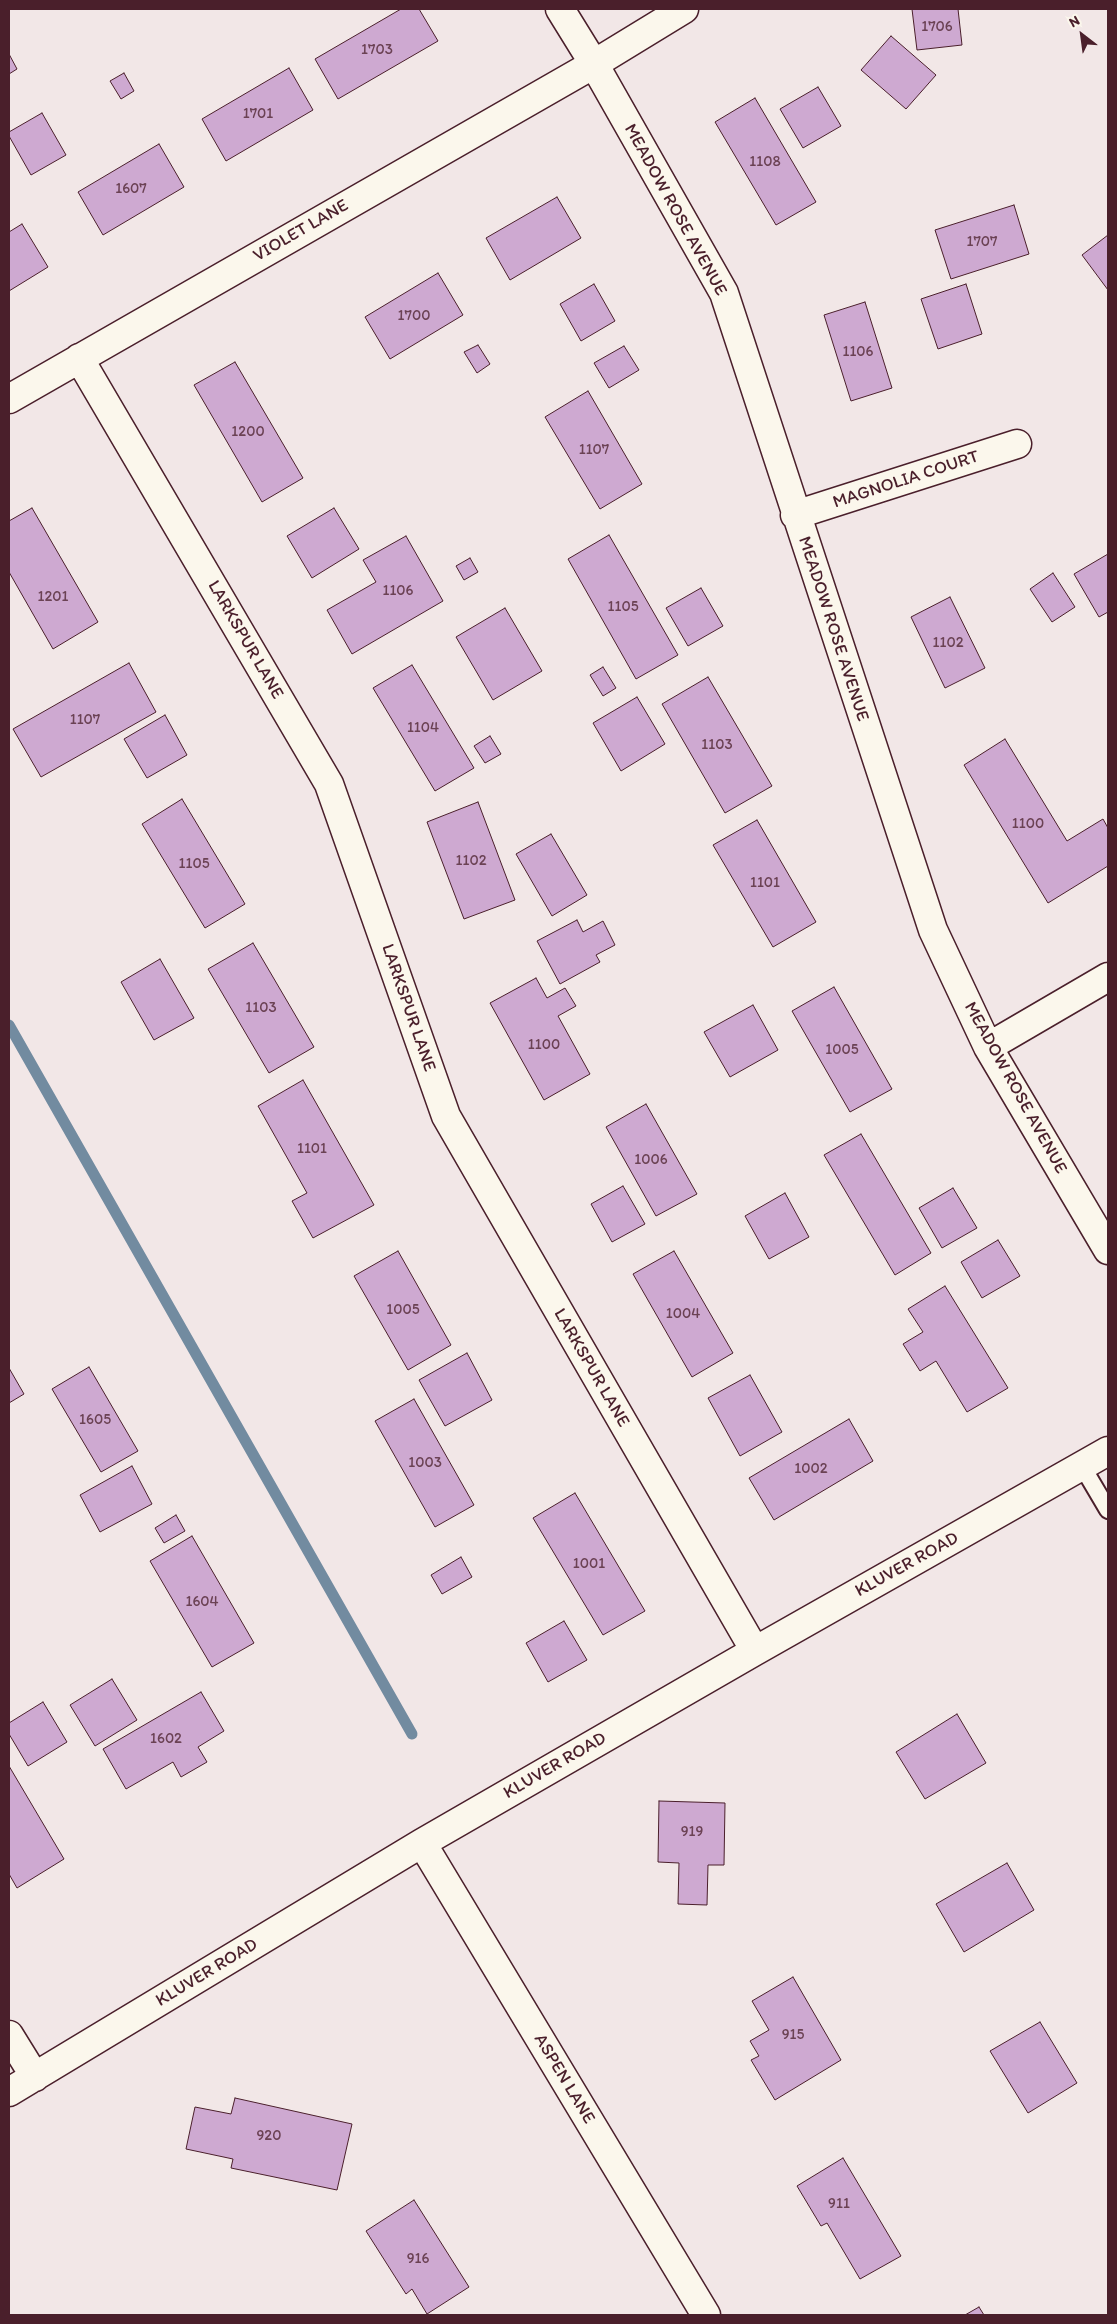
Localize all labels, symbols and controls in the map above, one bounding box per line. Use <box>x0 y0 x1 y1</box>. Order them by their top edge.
north arrow <box>1057 10 1107 60</box>
text: N <box>1066 12 1083 31</box>
house number: 1706 <box>921 18 953 36</box>
house number: 1703 <box>361 41 393 59</box>
house number: 1701 <box>243 105 273 123</box>
street label: MEADOW ROSE AVENUE <box>619 120 731 300</box>
house number: 1108 <box>749 153 781 171</box>
house number: 1607 <box>115 180 147 198</box>
street label: VIOLET LANE <box>250 195 352 267</box>
house number: 1707 <box>966 233 998 251</box>
house number: 1700 <box>398 307 430 325</box>
house number: 1106 <box>842 343 874 361</box>
house number: 1200 <box>231 423 265 441</box>
house number: 1107 <box>579 441 609 459</box>
street label: MAGNOLIA COURT <box>830 446 982 514</box>
street label: MEADOW ROSE AVENUE <box>793 534 873 724</box>
street label: LARKSPUR LANE <box>202 577 288 703</box>
house number: 1106 <box>382 582 414 600</box>
house number: 1201 <box>37 588 69 606</box>
house number: 1105 <box>607 598 639 616</box>
house number: 1102 <box>932 634 964 652</box>
house number: 1107 <box>70 711 100 729</box>
house number: 1104 <box>407 719 439 737</box>
house number: 1103 <box>701 736 733 754</box>
house number: 1100 <box>1012 815 1044 833</box>
house number: 1102 <box>455 852 487 870</box>
house number: 1105 <box>178 855 210 873</box>
house number: 1101 <box>750 874 780 892</box>
street label: LARKSPUR LANE <box>376 941 440 1075</box>
street label: MEADOW ROSE AVENUE <box>959 998 1071 1178</box>
house number: 1103 <box>245 999 277 1017</box>
house number: 1100 <box>528 1036 560 1054</box>
house number: 1005 <box>825 1041 859 1059</box>
house number: 1101 <box>297 1140 327 1158</box>
house number: 1006 <box>634 1151 668 1169</box>
house number: 1005 <box>386 1301 420 1319</box>
street label: LARKSPUR LANE <box>548 1305 634 1431</box>
house number: 1004 <box>666 1305 700 1323</box>
house number: 1605 <box>79 1411 111 1429</box>
house number: 1003 <box>408 1454 442 1472</box>
house number: 1002 <box>794 1460 828 1478</box>
street label: KLUVER ROAD <box>851 1528 963 1602</box>
house number: 1001 <box>573 1555 605 1573</box>
house number: 1604 <box>185 1593 219 1611</box>
street label: KLUVER ROAD <box>500 1728 610 1804</box>
house number: 1602 <box>150 1730 182 1748</box>
house number: 919 <box>681 1823 703 1841</box>
street label: KLUVER ROAD <box>152 1934 262 2012</box>
house number: 915 <box>782 2026 804 2044</box>
street label: ASPEN LANE <box>529 2030 599 2128</box>
house number: 920 <box>257 2127 281 2145</box>
house number: 911 <box>828 2195 850 2213</box>
house number: 916 <box>407 2250 429 2268</box>

